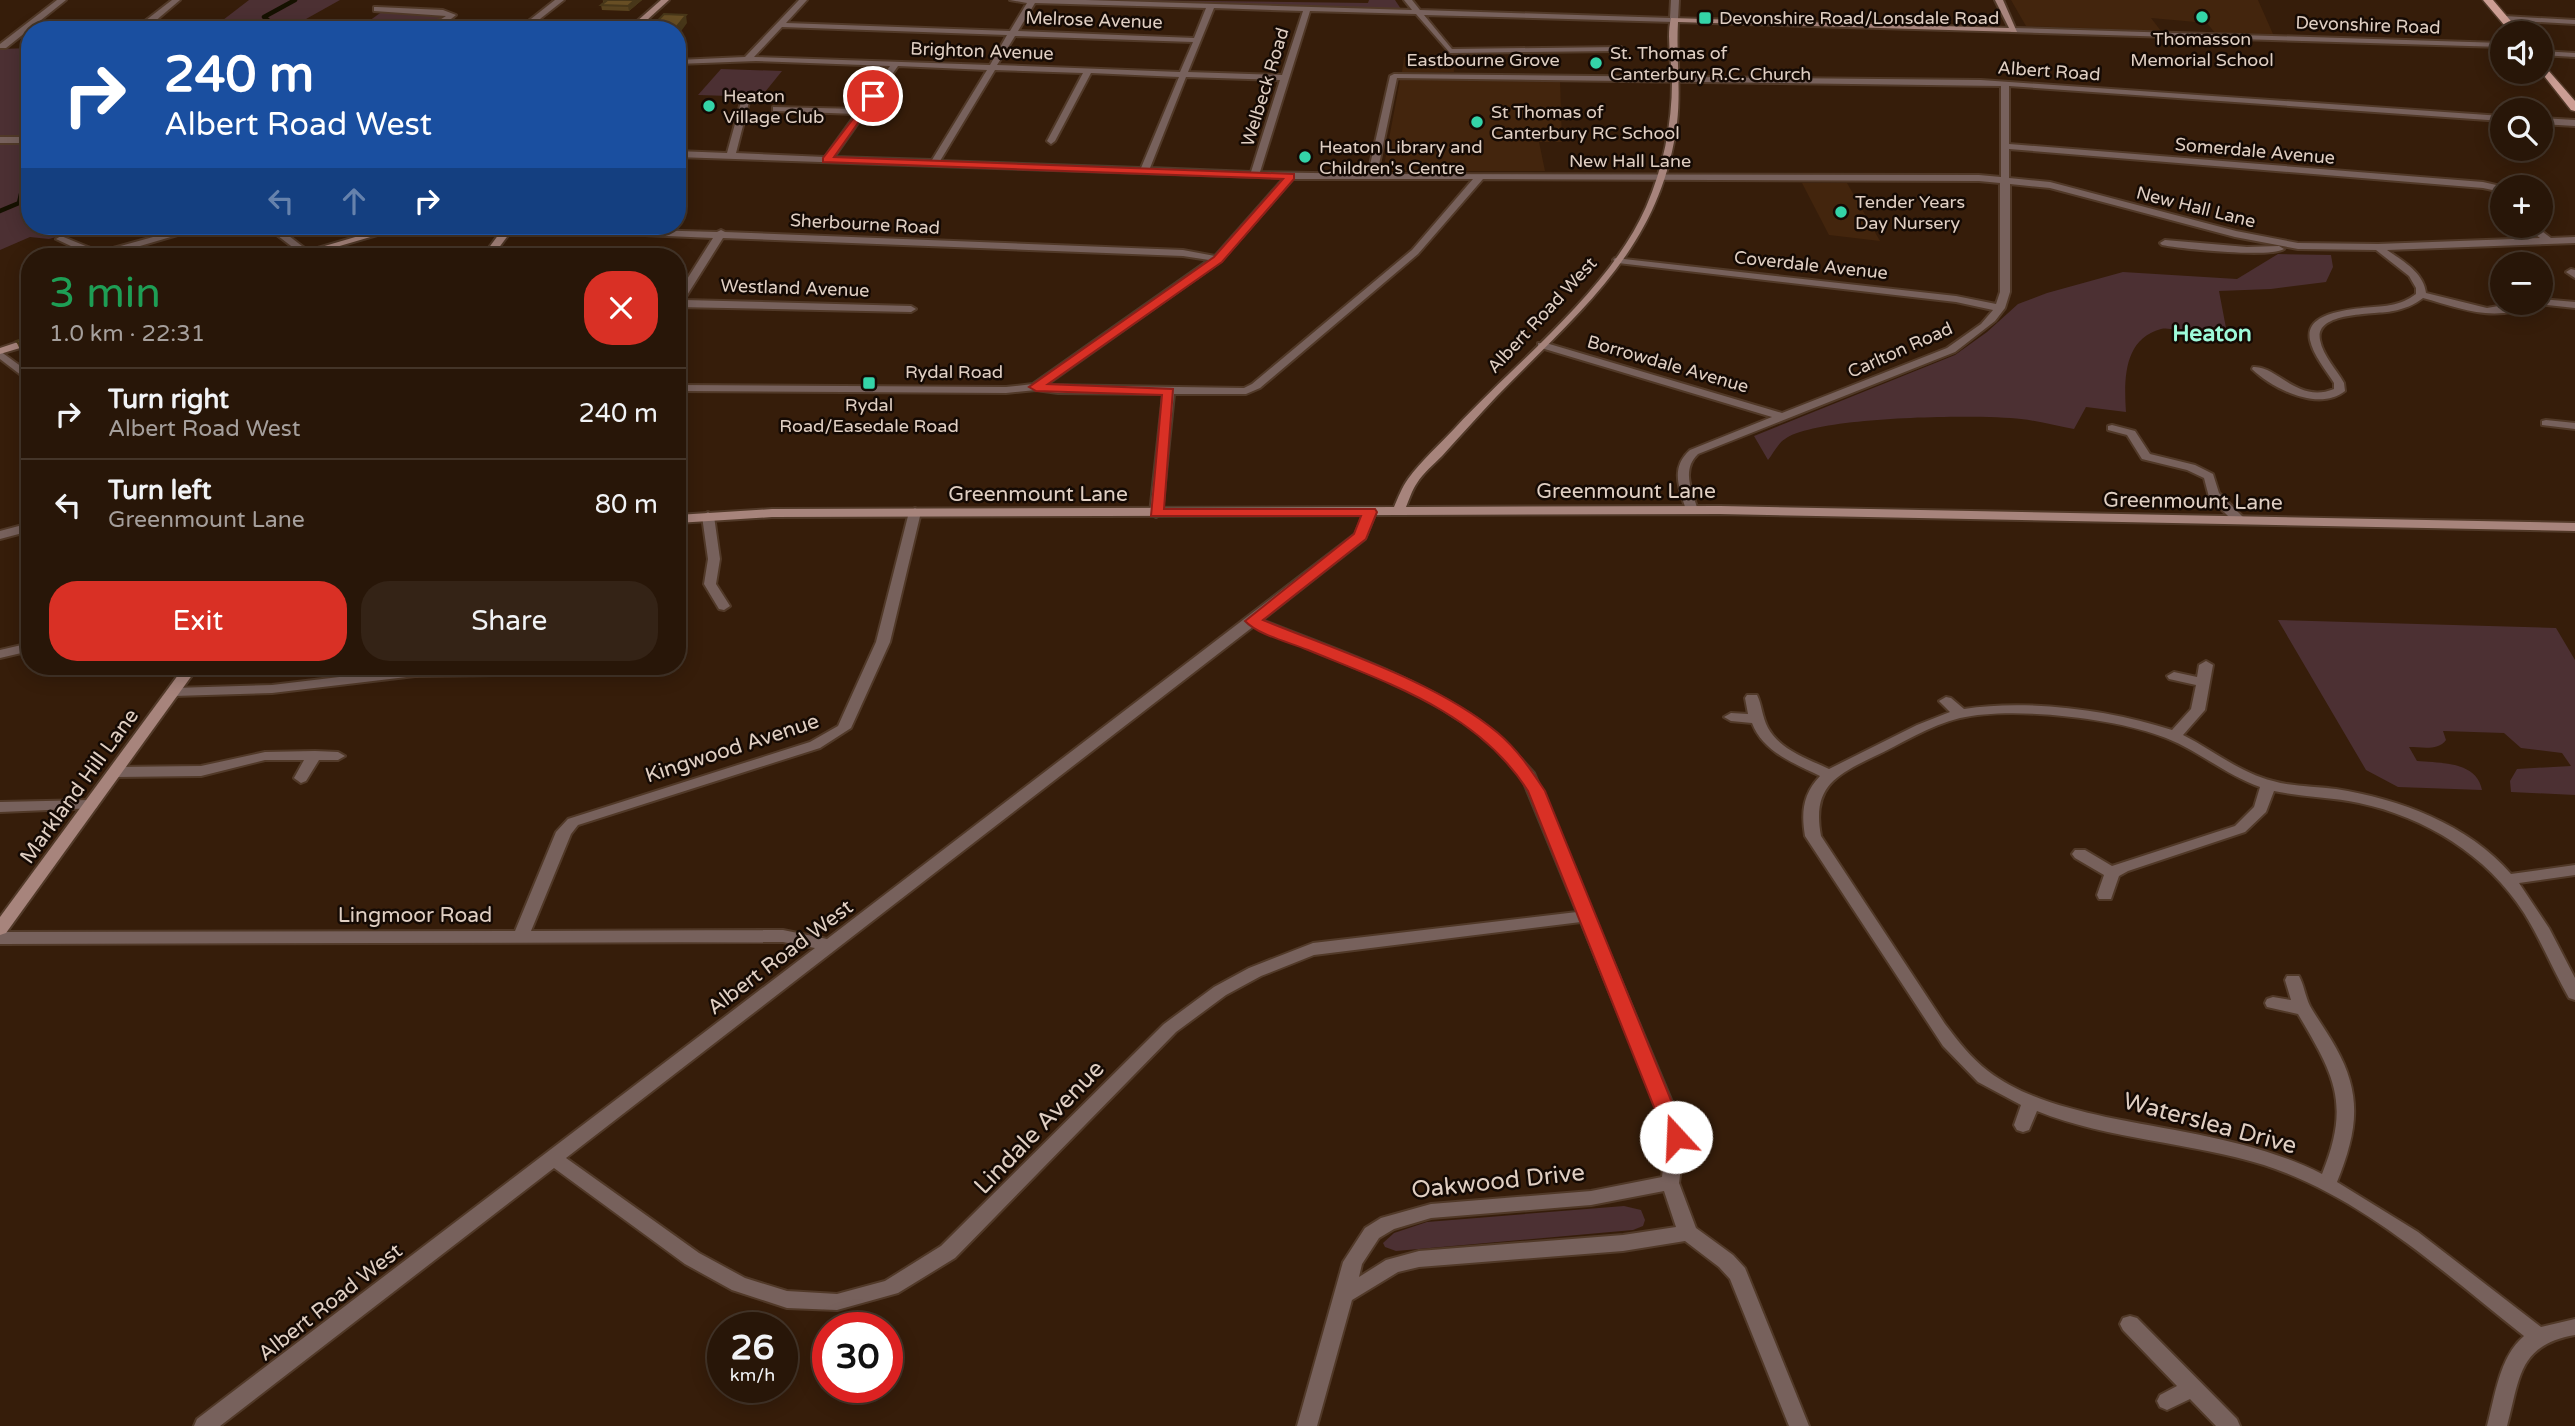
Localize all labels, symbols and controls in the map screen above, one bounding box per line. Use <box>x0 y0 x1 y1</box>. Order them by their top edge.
street label: Melrose Avenue <box>1025 7 1163 33</box>
place label: Devonshire Road/Lonsdale Road <box>1719 7 1999 29</box>
marker: Thomasson Memorial School <box>2194 9 2210 25</box>
marker: Devonshire Road/Lonsdale Road <box>1697 10 1713 26</box>
street label: Devonshire Road <box>2295 11 2441 39</box>
map controls <box>2490 21 2553 315</box>
button: sound <box>2490 21 2553 84</box>
street label: Welbeck Road <box>1237 25 1293 149</box>
place label: Thomasson Memorial School <box>2130 28 2274 71</box>
street label: Brighton Avenue <box>910 38 1054 64</box>
place label: St. Thomas of Canterbury R.C. Church <box>1610 42 1811 85</box>
text: 240 m <box>164 46 314 105</box>
icon: right <box>49 49 140 140</box>
street label: Eastbourne Grove <box>1406 49 1560 71</box>
marker: St. Thomas of Canterbury R.C. Church <box>1588 55 1604 71</box>
street label: Albert Road <box>1997 56 2101 86</box>
pin <box>843 66 903 126</box>
icon: arrive <box>854 77 892 115</box>
place label: Heaton Village Club <box>723 85 824 128</box>
marker: Heaton Village Club <box>701 98 717 114</box>
button: search <box>2490 98 2553 161</box>
place label: St Thomas of Canterbury RC School <box>1491 101 1680 144</box>
text: Albert Road West <box>164 106 432 144</box>
marker: St Thomas of Canterbury RC School <box>1469 114 1485 130</box>
street label: Somerdale Avenue <box>2174 133 2336 169</box>
place label: Heaton Library and Children's Centre <box>1319 136 1483 179</box>
marker: Heaton Library and Children's Centre <box>1297 149 1313 165</box>
street label: New Hall Lane <box>1569 150 1691 172</box>
button: + <box>2490 175 2553 238</box>
icon: left <box>262 182 300 220</box>
icon: ahead <box>335 182 373 220</box>
icon: right <box>408 182 446 220</box>
street label: New Hall Lane <box>2134 182 2258 232</box>
place label: Tender Years Day Nursery <box>1855 191 1965 234</box>
marker: Tender Years Day Nursery <box>1833 204 1849 220</box>
street label: Sherbourne Road <box>789 209 941 239</box>
street label: Coverdale Avenue <box>1733 246 1889 284</box>
street label: Albert Road West <box>1483 252 1602 378</box>
button: − <box>2490 252 2553 315</box>
text: 3 min <box>49 268 161 319</box>
button: close <box>584 271 658 345</box>
street label: Westland Avenue <box>720 274 870 302</box>
street label: Carlton Road <box>1844 317 1956 383</box>
text: 1.0 km · 22:31 <box>49 320 205 348</box>
district label: Heaton <box>2172 320 2252 348</box>
street label: Borrowdale Avenue <box>1585 330 1751 398</box>
street label: Rydal Road <box>905 361 1003 383</box>
marker: Rydal Road/Easedale Road <box>861 375 877 391</box>
text: Turn right <box>108 384 229 415</box>
place label: Rydal Road/Easedale Road <box>779 394 959 437</box>
icon: right <box>49 395 87 433</box>
text: 240 m <box>578 398 658 429</box>
text: Albert Road West <box>108 415 301 443</box>
text: Turn left <box>108 475 211 506</box>
street label: Greenmount Lane <box>1536 479 1716 504</box>
street label: Greenmount Lane <box>948 482 1128 507</box>
icon: left <box>49 486 87 524</box>
street label: Greenmount Lane <box>2103 487 2283 516</box>
text: 80 m <box>595 489 658 520</box>
text: Greenmount Lane <box>108 506 305 534</box>
button: Exit <box>49 581 347 661</box>
button: Share <box>361 581 658 661</box>
street label: Markland Hill Lane <box>15 704 144 869</box>
street label: Kingwood Avenue <box>642 709 822 788</box>
street label: Albert Road West <box>703 894 858 1020</box>
street label: Lingmoor Road <box>338 903 492 928</box>
street label: Lindale Avenue <box>968 1054 1110 1200</box>
street label: Waterslea Drive <box>2120 1086 2300 1161</box>
position arrow <box>1639 1100 1713 1174</box>
street label: Oakwood Drive <box>1410 1158 1586 1205</box>
street label: Albert Road West <box>253 1238 407 1366</box>
speed limit sign: 30 <box>812 1312 903 1403</box>
text: 26 <box>731 1327 774 1369</box>
text: km/h <box>730 1364 775 1386</box>

